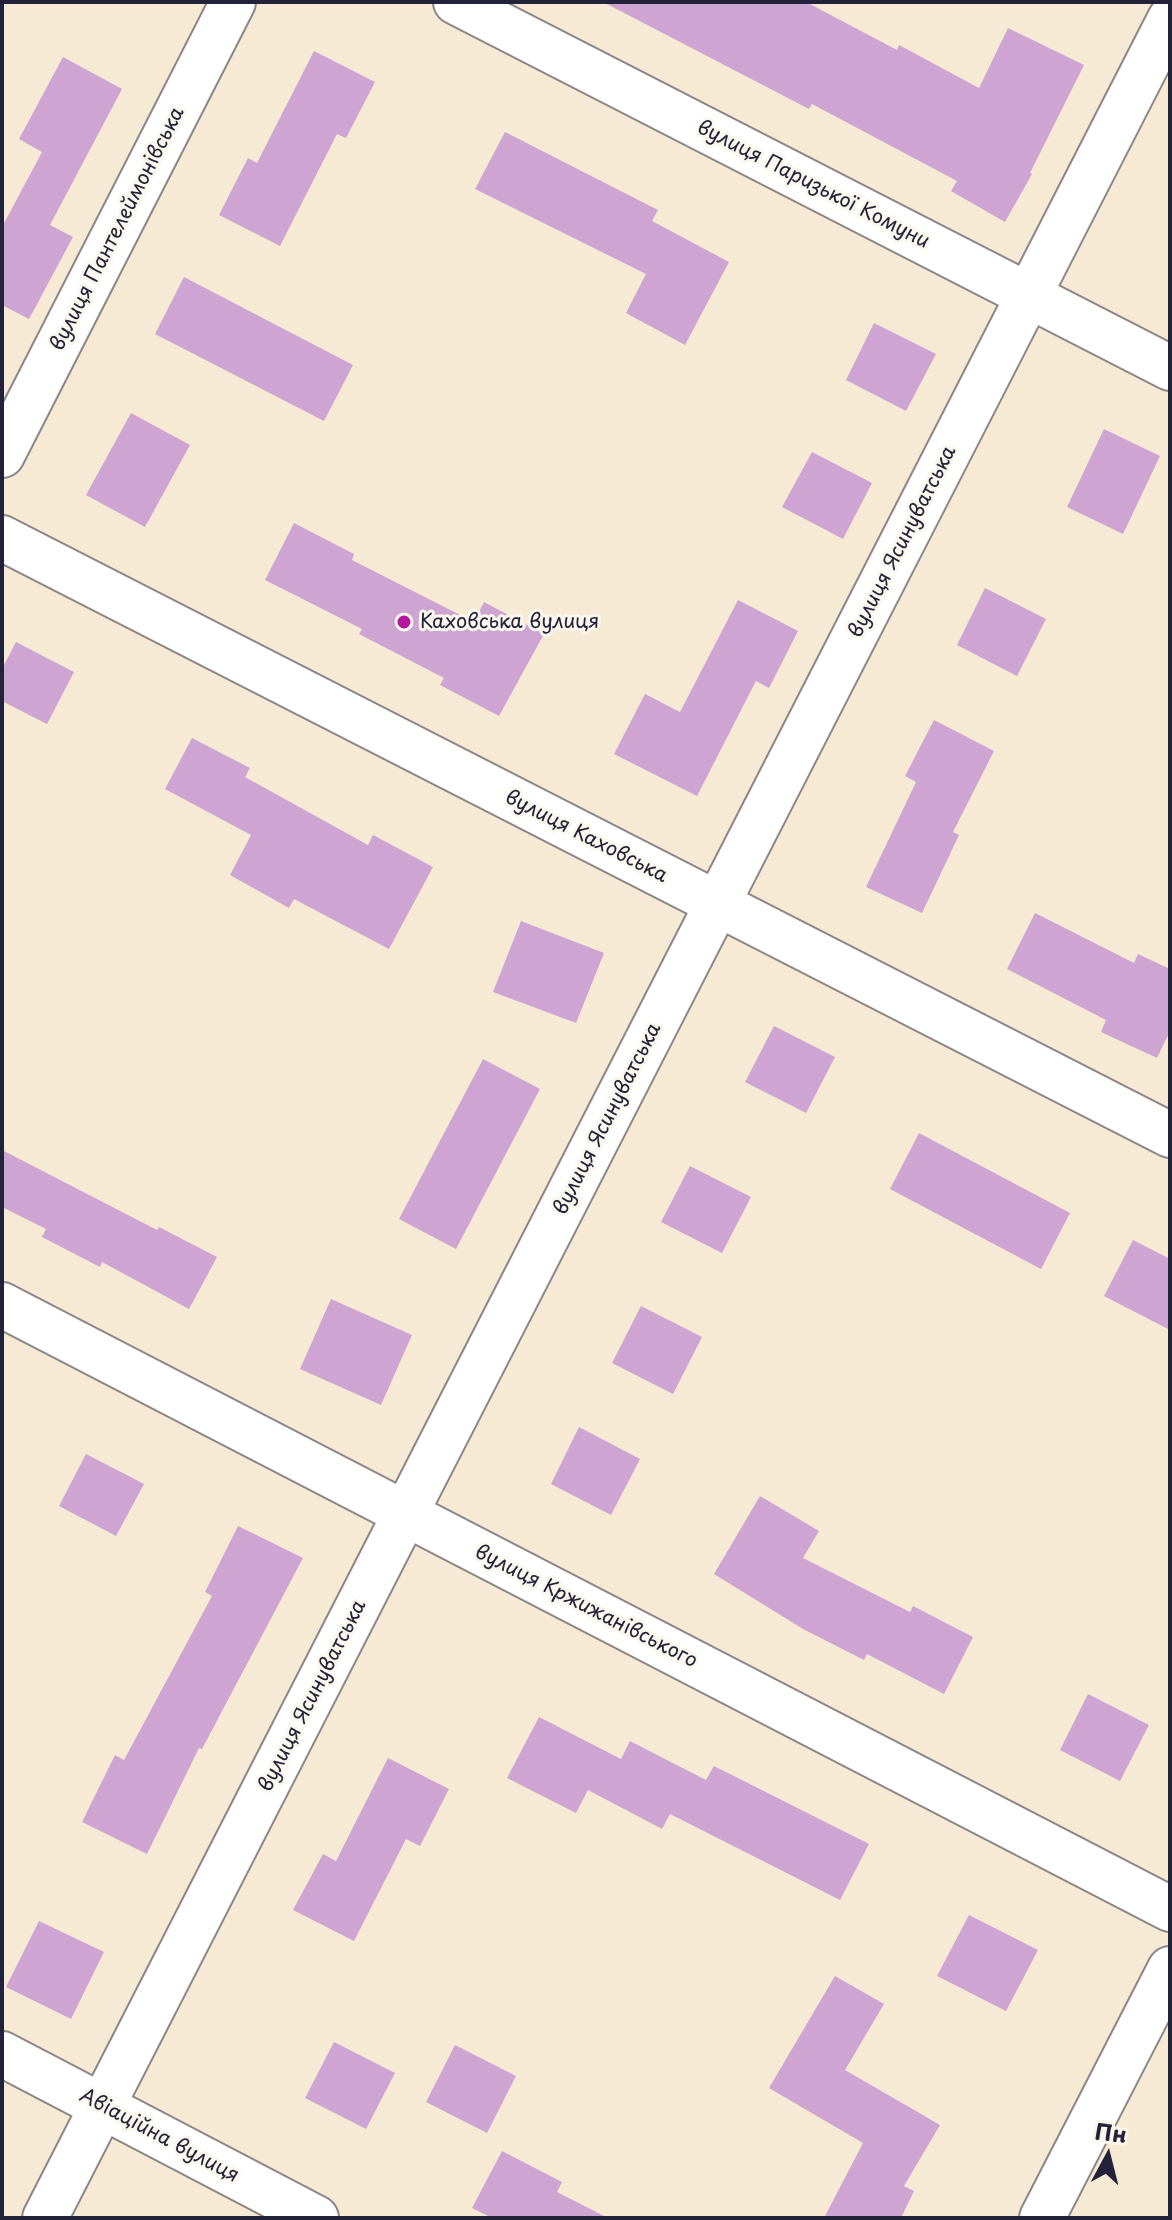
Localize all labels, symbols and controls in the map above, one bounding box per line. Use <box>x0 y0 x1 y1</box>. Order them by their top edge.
street label: вулиця Пантелеймонівська <box>46 103 190 355</box>
street label: вулиця Паризької Комуни <box>693 116 933 254</box>
street label: вулиця Ясинуватська <box>844 442 962 642</box>
place label: Каховська вулиця <box>420 610 599 634</box>
marker: Каховська вулиця <box>395 613 413 631</box>
street label: вулиця Каховська <box>501 786 671 888</box>
street label: вулиця Ясинуватська <box>549 1019 667 1219</box>
street label: вулиця Кржижанівського <box>471 1540 701 1674</box>
street label: вулиця Ясинуватська <box>254 1596 372 1796</box>
street label: Авіаційна вулиця <box>75 2084 243 2188</box>
text: Пн <box>1093 2113 1129 2150</box>
north arrow <box>1068 2116 1148 2196</box>

